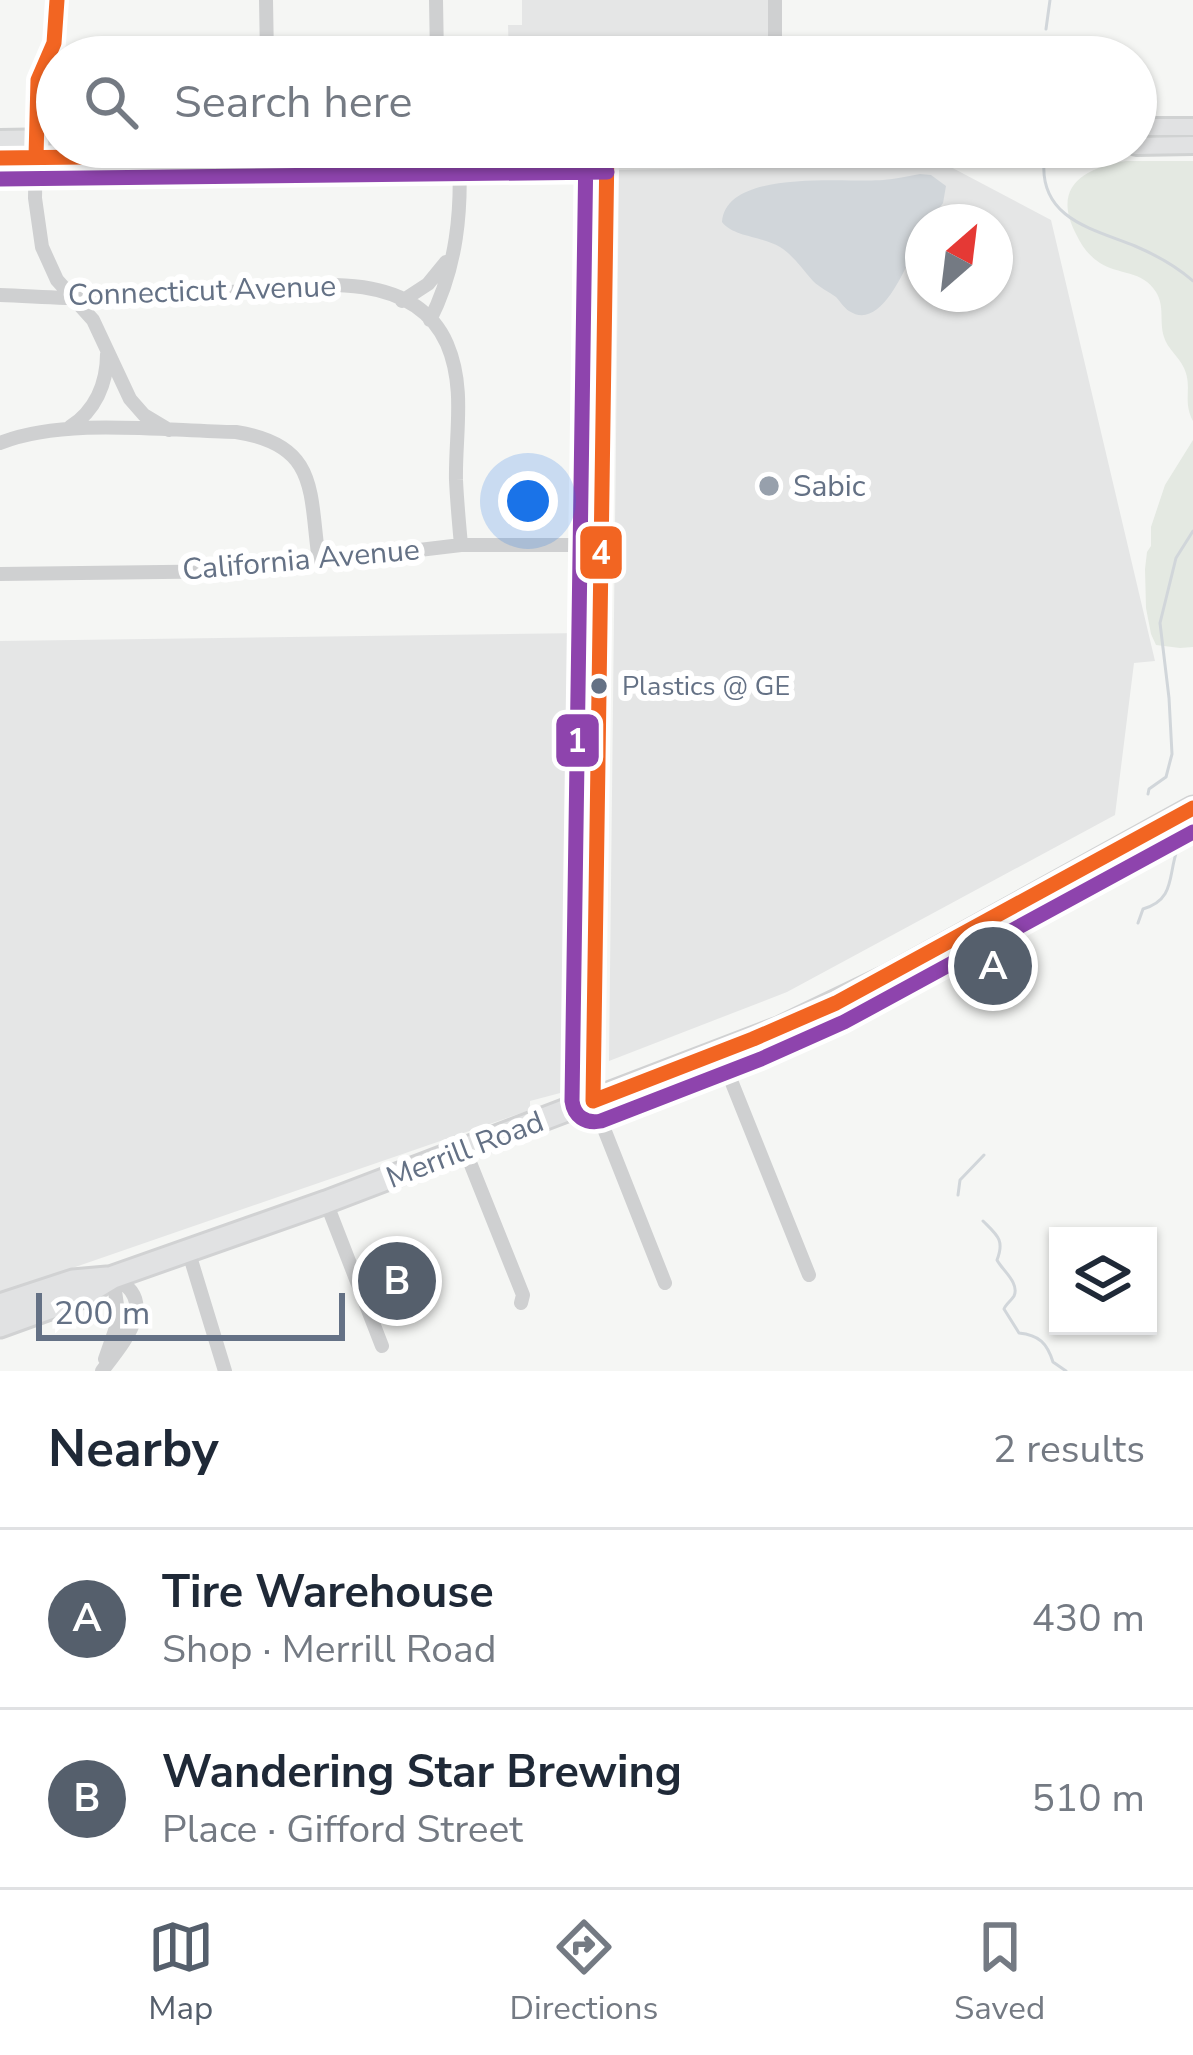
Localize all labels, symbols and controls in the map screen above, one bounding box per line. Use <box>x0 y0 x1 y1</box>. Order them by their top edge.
search box <box>36 36 1157 168</box>
icon: search <box>78 69 144 135</box>
text: Search here <box>174 72 413 133</box>
north arrow <box>905 204 1013 312</box>
street label: Connecticut Avenue <box>67 266 337 316</box>
place label: Sabic <box>793 466 866 507</box>
your location <box>498 471 558 531</box>
marker: Sabic <box>756 473 782 499</box>
line badge: 4 <box>578 524 624 581</box>
street label: California Avenue <box>181 529 421 591</box>
text: 4 <box>591 531 611 576</box>
place label: Plastics @ GE <box>622 668 790 705</box>
marker: Plastics @ GE <box>588 675 610 697</box>
line badge: 1 <box>554 712 601 769</box>
text: 1 <box>567 719 587 764</box>
pin: A <box>954 921 1032 1011</box>
street label: Merrill Road <box>380 1101 550 1199</box>
map controls <box>1049 1227 1157 1335</box>
button: layers <box>1049 1227 1157 1335</box>
pin: B <box>358 1236 436 1326</box>
scale bar <box>36 1287 345 1340</box>
text: 200 m <box>54 1291 150 1336</box>
text: Nearby <box>48 1414 219 1484</box>
text: 2 results <box>993 1423 1145 1476</box>
text: Tire Warehouse <box>162 1562 494 1623</box>
text: A <box>72 1592 102 1645</box>
text: 430 m <box>1031 1592 1145 1645</box>
text: Shop · Merrill Road <box>162 1623 496 1676</box>
text: Wandering Star Brewing <box>162 1742 682 1803</box>
text: B <box>74 1772 100 1825</box>
text: 510 m <box>1031 1772 1145 1825</box>
text: Place · Gifford Street <box>162 1803 523 1856</box>
tab: Map <box>148 1914 214 2031</box>
tab: Directions <box>510 1914 658 2031</box>
tab: Saved <box>954 1914 1045 2031</box>

